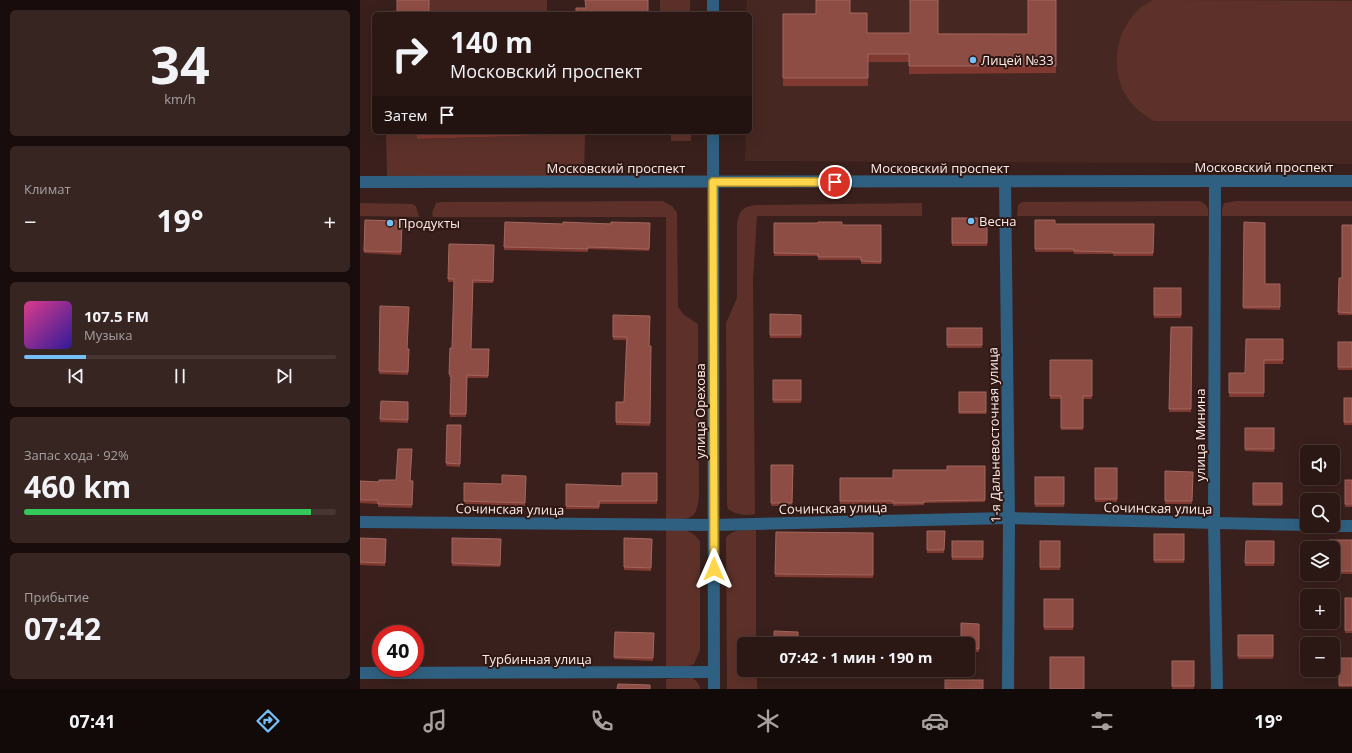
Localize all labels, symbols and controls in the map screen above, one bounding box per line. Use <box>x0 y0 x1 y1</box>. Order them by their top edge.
text: 140 m <box>450 23 533 61</box>
text: 34 <box>150 28 210 99</box>
icon: right <box>384 28 436 80</box>
place label: Лицей №33 <box>981 51 1054 69</box>
marker: Лицей №33 <box>968 55 978 65</box>
text: Московский проспект <box>450 59 642 83</box>
text: km/h <box>164 90 196 108</box>
icon: arrive <box>436 104 458 126</box>
text: Затем <box>384 105 428 125</box>
street label: Московский проспект <box>1195 158 1333 176</box>
street label: Московский проспект <box>547 159 685 177</box>
street label: Московский проспект <box>871 159 1009 177</box>
pin <box>818 165 852 199</box>
icon: arrive <box>824 171 846 193</box>
text: Климат <box>24 180 71 198</box>
text: 19° <box>156 200 204 241</box>
text: − <box>24 206 37 236</box>
text: + <box>323 206 336 236</box>
place label: Весна <box>979 212 1016 230</box>
place label: Продукты <box>398 214 460 232</box>
marker: Весна <box>966 216 976 226</box>
marker: Продукты <box>385 218 395 228</box>
text: 107.5 FM <box>84 306 149 326</box>
text: Музыка <box>84 326 132 344</box>
street label: 1-я Дальневосточная улица <box>983 347 1005 523</box>
street label: улица Орехова <box>691 363 709 459</box>
icon: previous <box>65 365 87 387</box>
icon: pause <box>169 365 191 387</box>
icon: next <box>273 365 295 387</box>
street label: улица Минина <box>1191 389 1209 481</box>
map controls <box>1300 445 1340 677</box>
button: sound <box>1300 445 1340 485</box>
text: Запас хода · 92% <box>24 446 129 464</box>
text: 460 km <box>24 466 131 507</box>
button: search <box>1300 493 1340 533</box>
street label: Сочинская улица <box>778 498 888 518</box>
street label: Сочинская улица <box>1103 498 1213 518</box>
street label: Сочинская улица <box>455 499 565 519</box>
button: layers <box>1300 541 1340 581</box>
position arrow <box>693 548 735 590</box>
text: Прибытие <box>24 588 89 606</box>
button: + <box>1300 589 1340 629</box>
text: 07:42 <box>24 608 101 649</box>
speed limit sign: 40 <box>372 625 424 677</box>
button: − <box>1300 637 1340 677</box>
text: 07:42 · 1 мин · 190 m <box>780 647 932 667</box>
street label: Турбинная улица <box>482 650 592 668</box>
icon: directions <box>254 707 282 735</box>
icon: music <box>421 707 449 735</box>
icon: phone <box>588 707 616 735</box>
icon: climate <box>754 707 782 735</box>
icon: car <box>921 707 949 735</box>
icon: filters <box>1088 707 1116 735</box>
text: 07:41 <box>69 709 116 733</box>
text: 19° <box>1254 709 1283 733</box>

